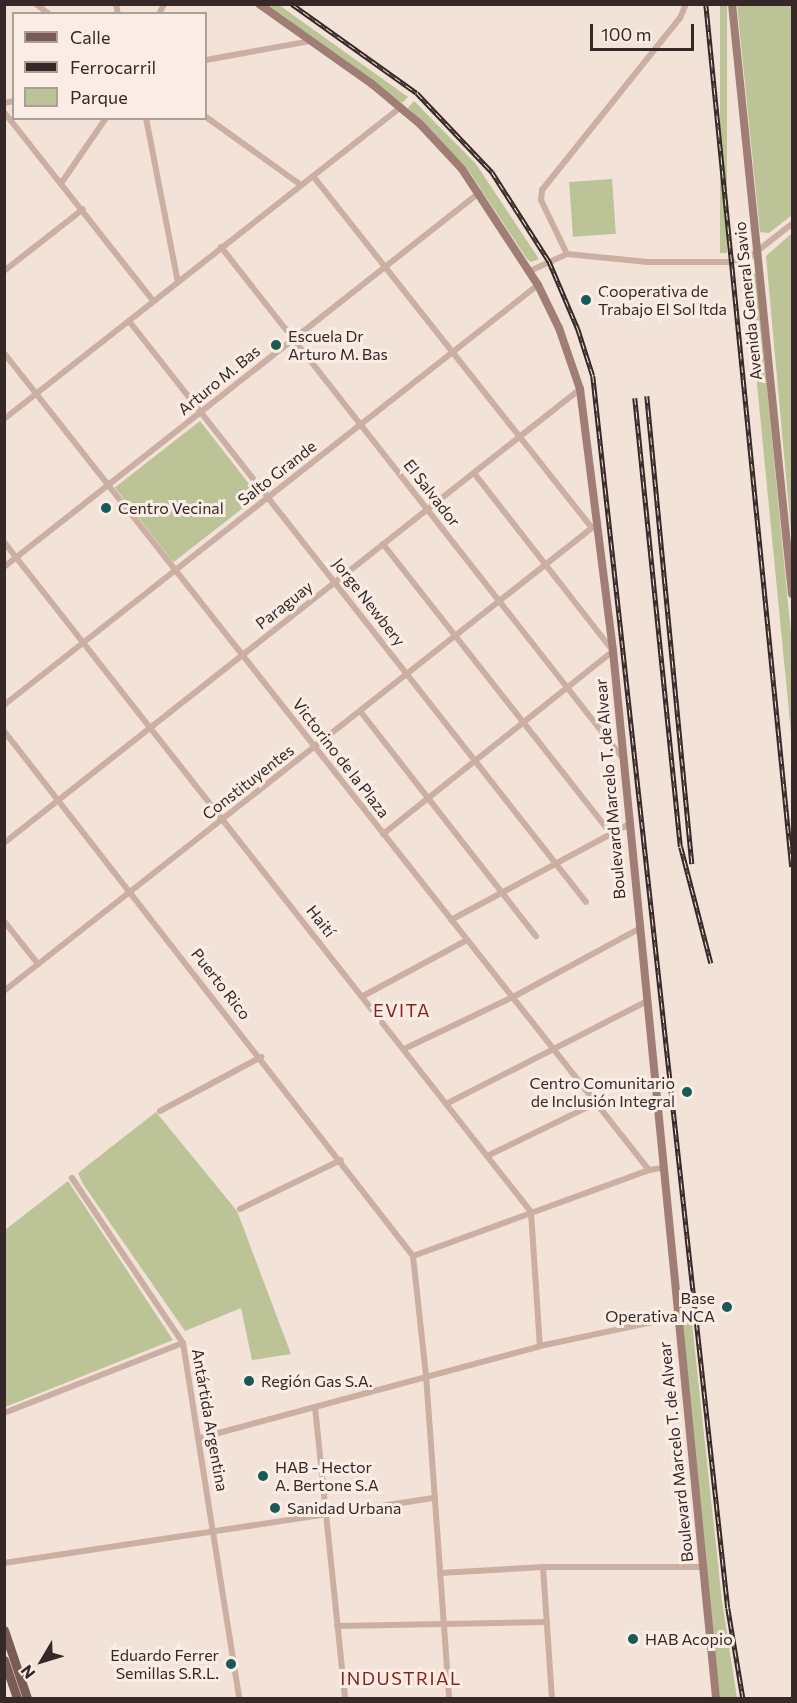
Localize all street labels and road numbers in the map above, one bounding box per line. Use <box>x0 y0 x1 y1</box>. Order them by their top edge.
street label: Avenida General Savio <box>730 221 766 381</box>
street label: Arturo M. Bas <box>174 341 264 419</box>
street label: Salto Grande <box>234 436 320 510</box>
street label: El Salvador <box>400 456 464 530</box>
street label: Jorge Newbery <box>329 554 409 650</box>
street label: Paraguay <box>252 577 316 633</box>
street label: Boulevard Marcelo T. de Alvear <box>591 678 629 900</box>
street label: Victorino de la Plaza <box>288 694 394 822</box>
street label: Constituyentes <box>198 740 298 824</box>
street label: Haití <box>303 901 339 941</box>
street label: Puerto Rico <box>187 945 255 1023</box>
street label: Boulevard Marcelo T. de Alvear <box>655 1341 697 1563</box>
street label: Antártida Argentina <box>188 1347 232 1493</box>

